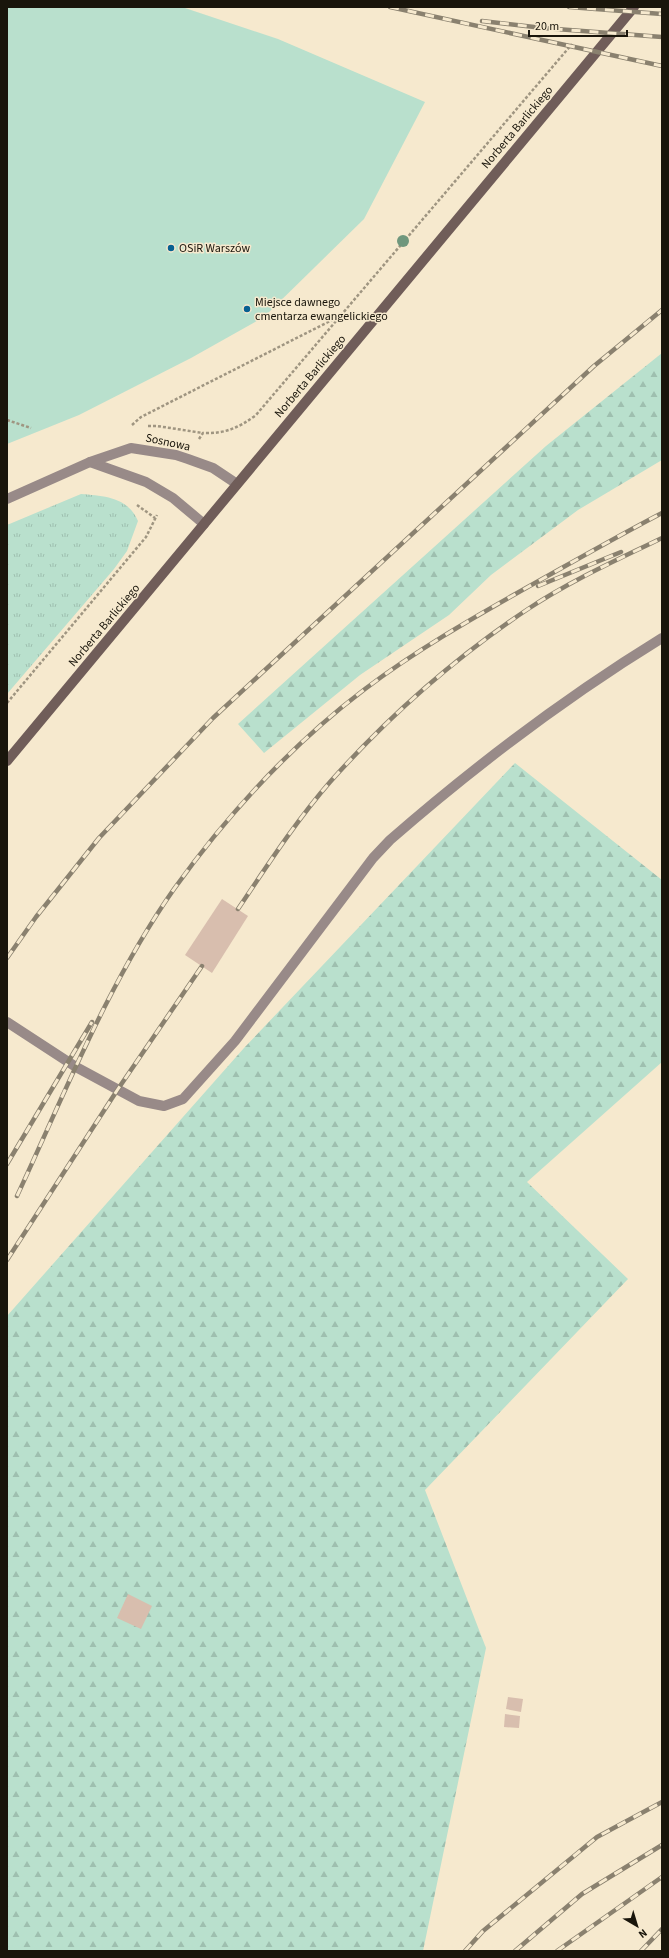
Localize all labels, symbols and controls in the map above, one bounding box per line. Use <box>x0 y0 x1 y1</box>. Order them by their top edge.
scale bar <box>529 12 627 38</box>
text: 20 m <box>535 18 559 35</box>
street label: Norberta Barlickiego <box>478 82 557 172</box>
place label: OSiR Warszów <box>179 240 250 257</box>
marker: OSiR Warszów <box>166 243 176 253</box>
place label: Miejsce dawnego cmentarza ewangelickiego <box>255 294 388 325</box>
marker: Miejsce dawnego cmentarza ewangelickiego <box>242 304 252 314</box>
street label: Norberta Barlickiego <box>271 331 350 421</box>
street label: Sosnowa <box>144 429 192 456</box>
street label: Norberta Barlickiego <box>65 580 144 670</box>
north arrow <box>617 1906 657 1946</box>
text: N <box>635 1925 650 1942</box>

